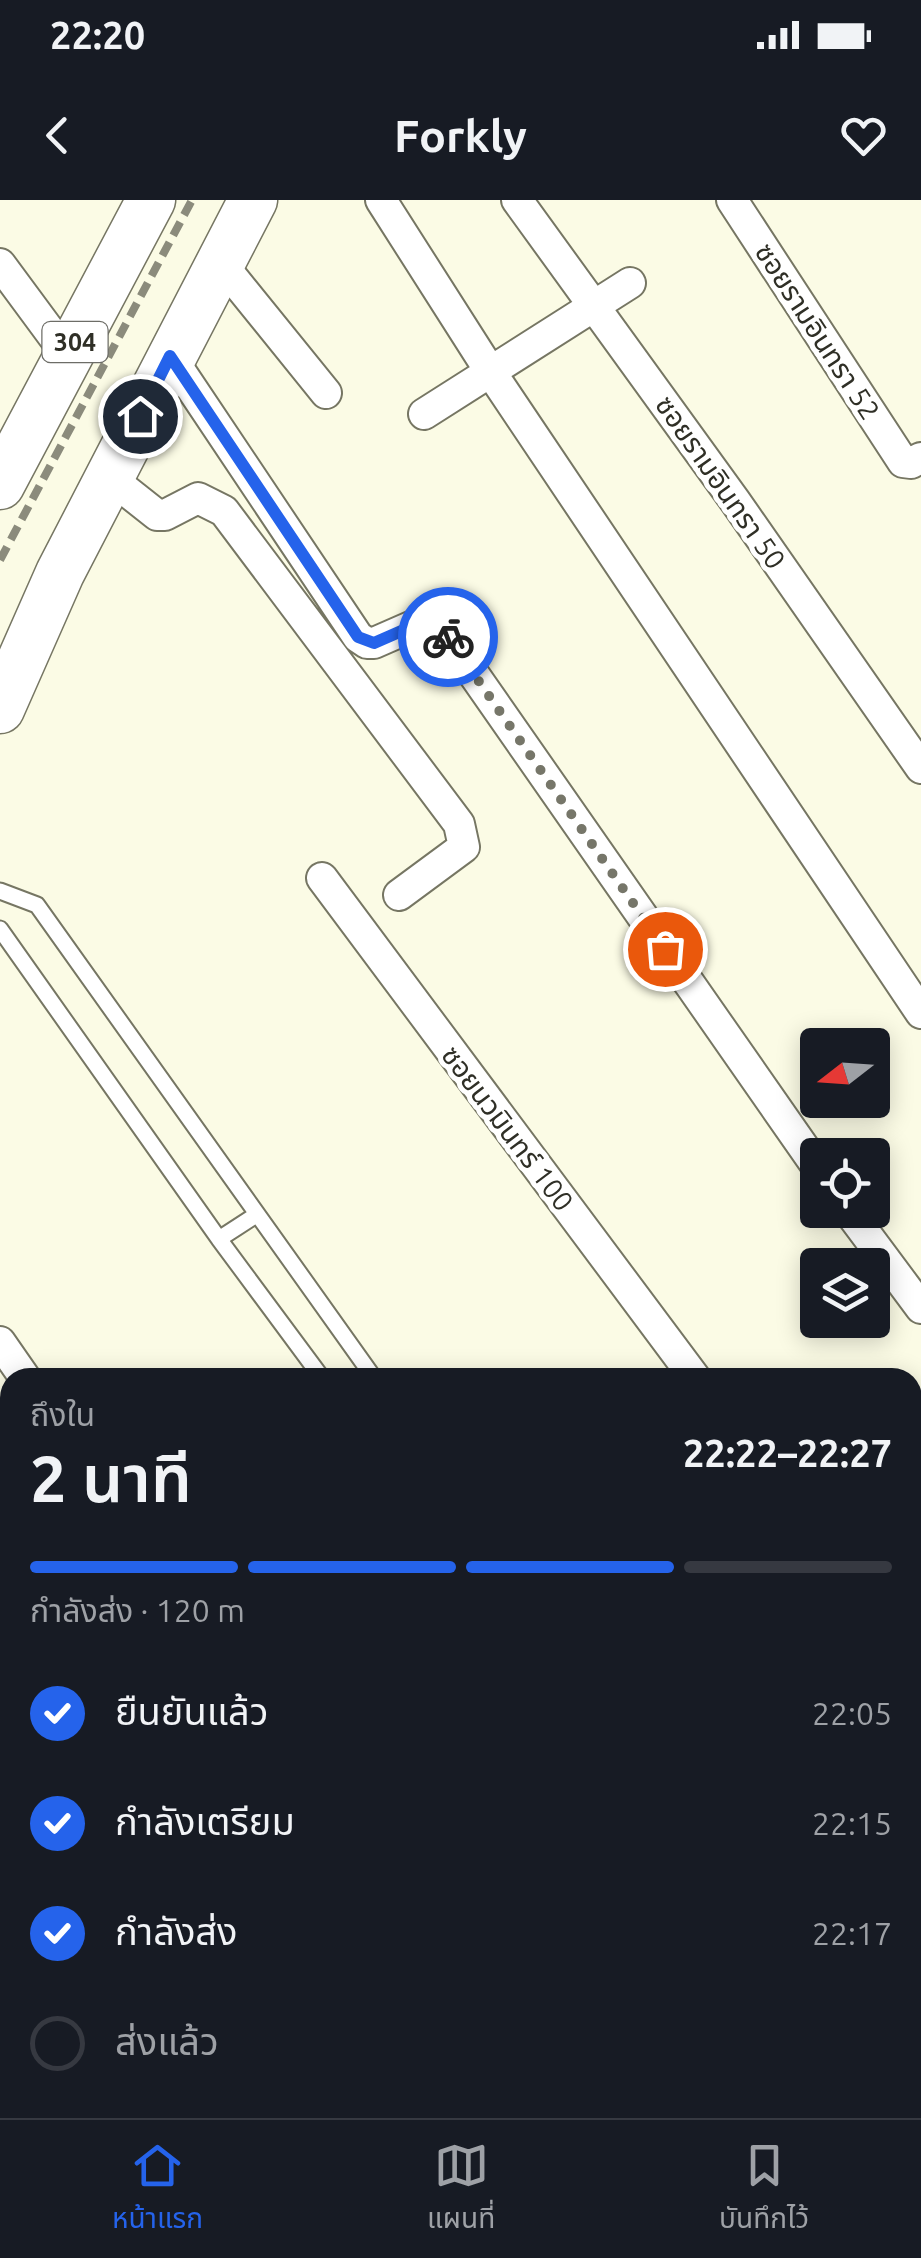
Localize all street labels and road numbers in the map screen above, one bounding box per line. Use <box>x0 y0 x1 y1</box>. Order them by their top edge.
street label: ซอยรามอินทรา 52 <box>749 237 887 425</box>
road number: 304 <box>42 322 108 362</box>
street label: ซอยรามอินทรา 50 <box>650 390 792 574</box>
street label: ซอยนวมินทร์ 100 <box>436 1040 580 1216</box>

